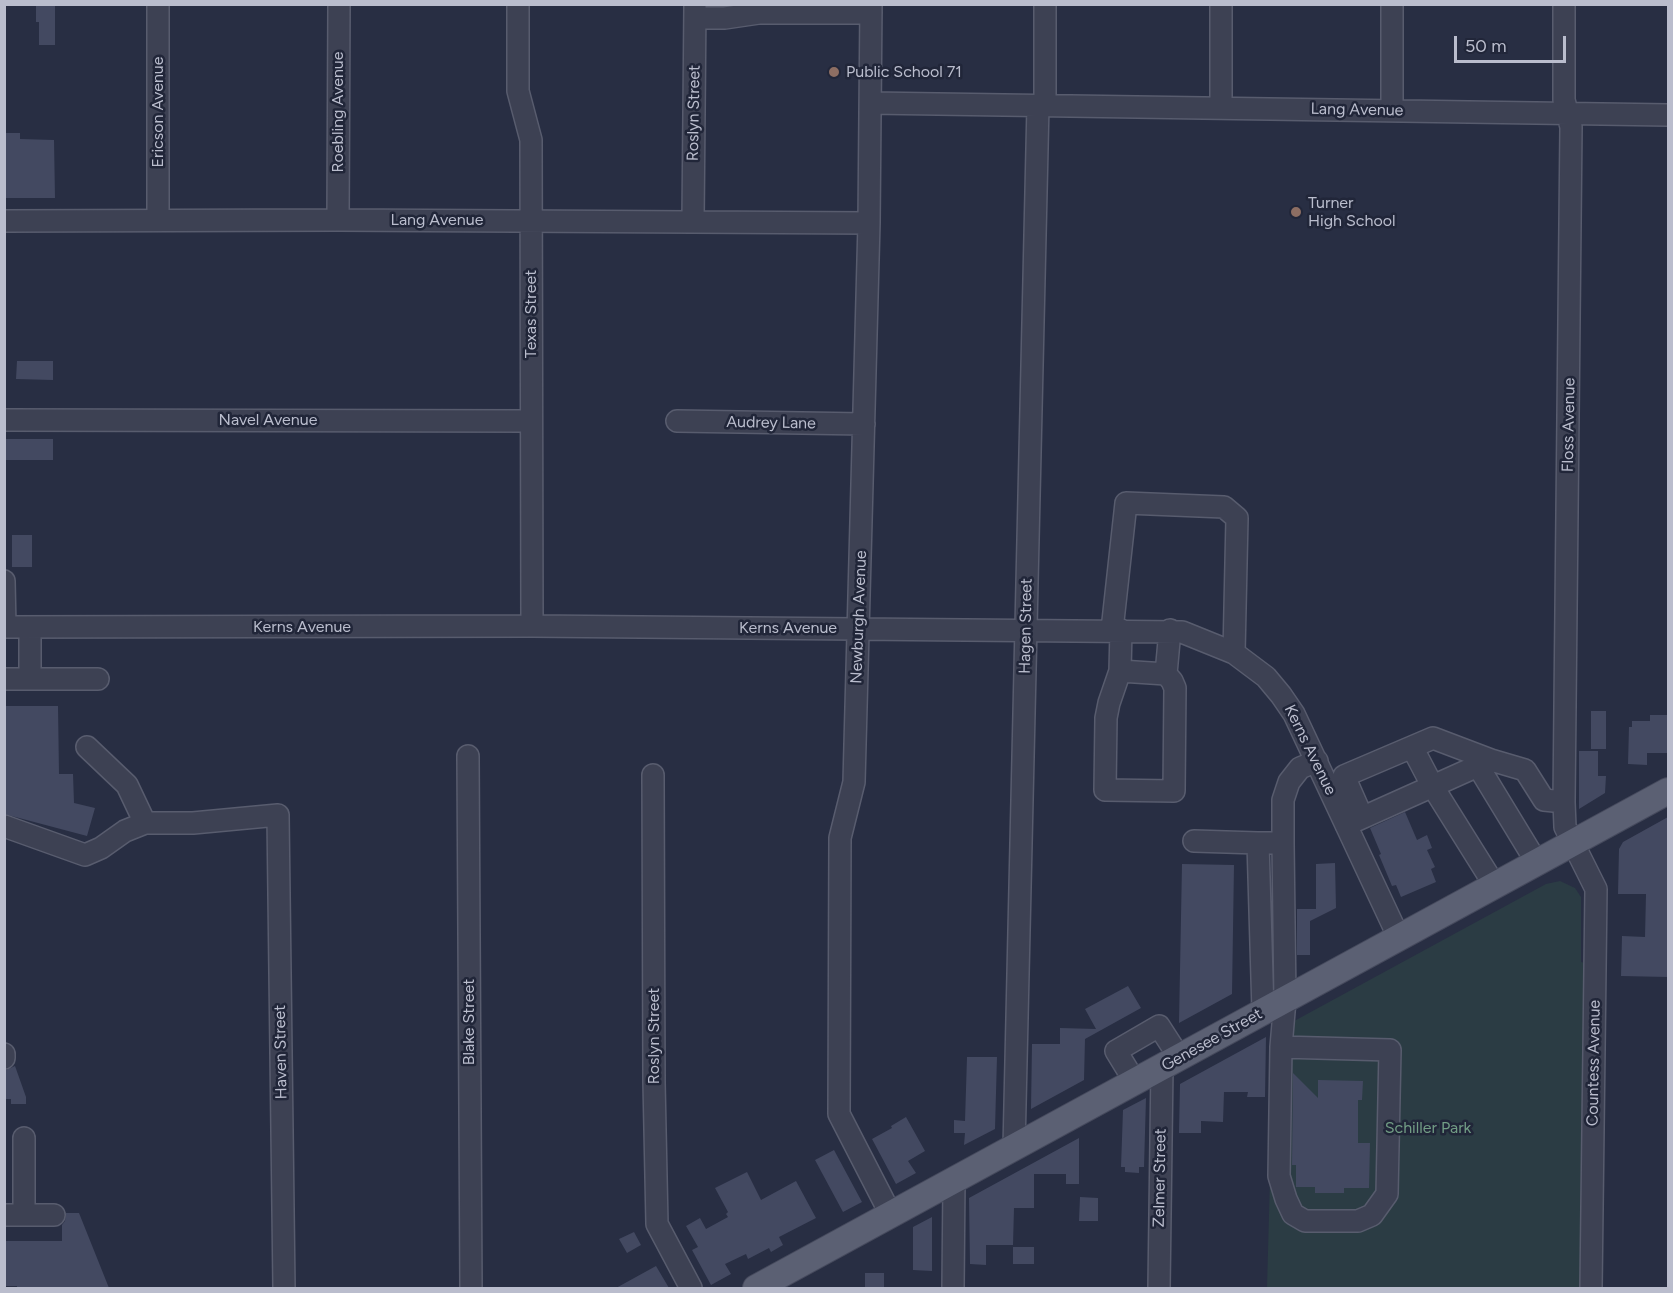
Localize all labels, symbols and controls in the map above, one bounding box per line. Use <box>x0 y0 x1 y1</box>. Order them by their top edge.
scale bar <box>1457 24 1570 62</box>
text: 50 m <box>1465 35 1507 57</box>
street label: Roebling Avenue <box>328 51 348 173</box>
street label: Ericson Avenue <box>148 57 168 167</box>
place label: Public School 71 <box>846 62 962 82</box>
street label: Roslyn Street <box>684 65 704 161</box>
marker: Public School 71 <box>827 65 841 79</box>
street label: Lang Avenue <box>1310 100 1404 120</box>
place label: Turner High School <box>1308 193 1395 231</box>
marker: Turner High School <box>1289 205 1303 219</box>
street label: Lang Avenue <box>391 210 483 230</box>
street label: Texas Street <box>521 270 541 358</box>
street label: Floss Avenue <box>1559 378 1579 472</box>
street label: Navel Avenue <box>219 410 317 430</box>
street label: Audrey Lane <box>726 413 816 433</box>
street label: Newburgh Avenue <box>847 550 871 684</box>
street label: Hagen Street <box>1016 578 1036 674</box>
street label: Kerns Avenue <box>253 617 351 637</box>
street label: Kerns Avenue <box>739 618 837 638</box>
street label: Kerns Avenue <box>1280 702 1340 798</box>
street label: Blake Street <box>459 979 479 1065</box>
street label: Roslyn Street <box>644 988 664 1084</box>
street label: Countess Avenue <box>1583 1000 1605 1126</box>
street label: Genesee Street <box>1158 1004 1266 1076</box>
street label: Haven Street <box>271 1005 291 1099</box>
park label: Schiller Park <box>1385 1118 1471 1138</box>
street label: Zelmer Street <box>1150 1128 1170 1228</box>

